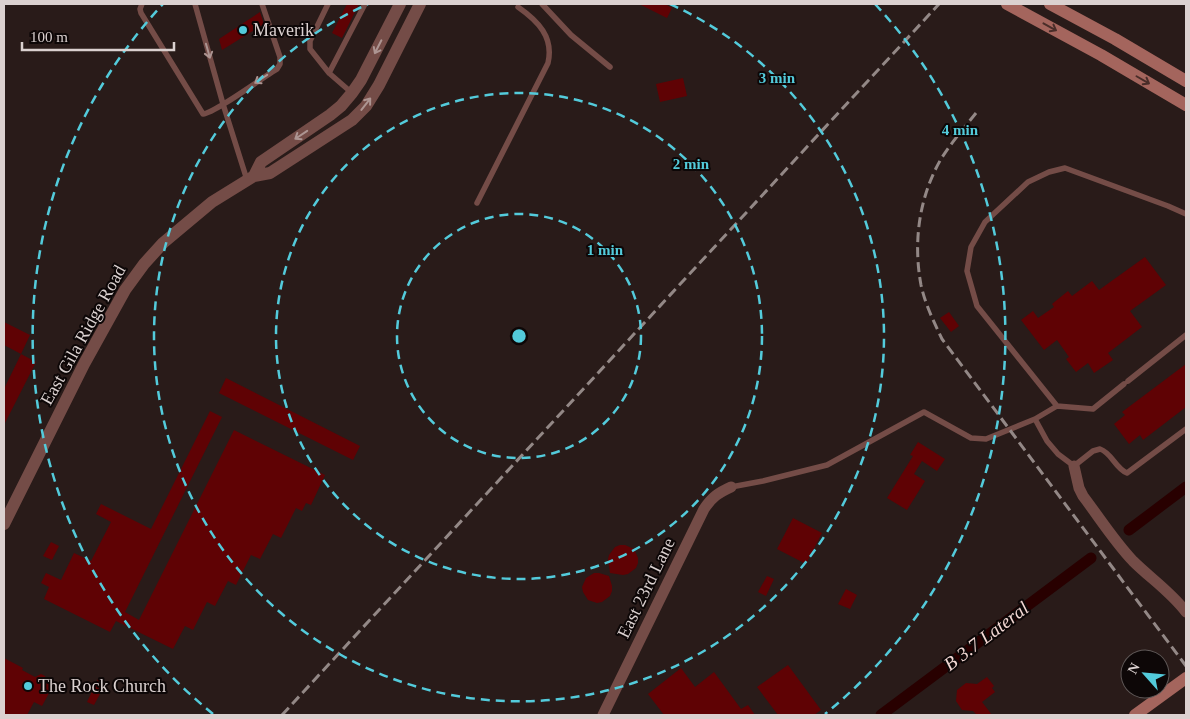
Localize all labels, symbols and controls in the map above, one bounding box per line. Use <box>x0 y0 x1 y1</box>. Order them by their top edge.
scale bar <box>22 20 175 52</box>
place label: Maverik <box>253 20 314 40</box>
one-way arrow <box>1042 22 1057 32</box>
marker: Maverik <box>237 24 249 36</box>
text: 100 m <box>30 29 68 45</box>
one-way arrow <box>373 39 382 54</box>
one-way arrow <box>204 42 214 58</box>
text: 3 min <box>759 70 796 86</box>
one-way arrow <box>255 74 269 84</box>
one-way arrow <box>1136 76 1150 86</box>
one-way arrow <box>360 98 371 111</box>
text: 4 min <box>942 122 979 138</box>
one-way arrow <box>294 129 308 140</box>
text: 2 min <box>673 156 710 172</box>
text: 1 min <box>587 242 624 258</box>
street label: East Gila Ridge Road <box>36 262 130 408</box>
centre of rings <box>510 327 528 345</box>
street label: East 23rd Lane <box>613 535 679 641</box>
water label: B 3.7 Lateral <box>939 597 1033 675</box>
north arrow <box>1120 649 1170 699</box>
text: N <box>1125 660 1143 676</box>
place label: The Rock Church <box>38 676 166 696</box>
marker: The Rock Church <box>22 680 34 692</box>

